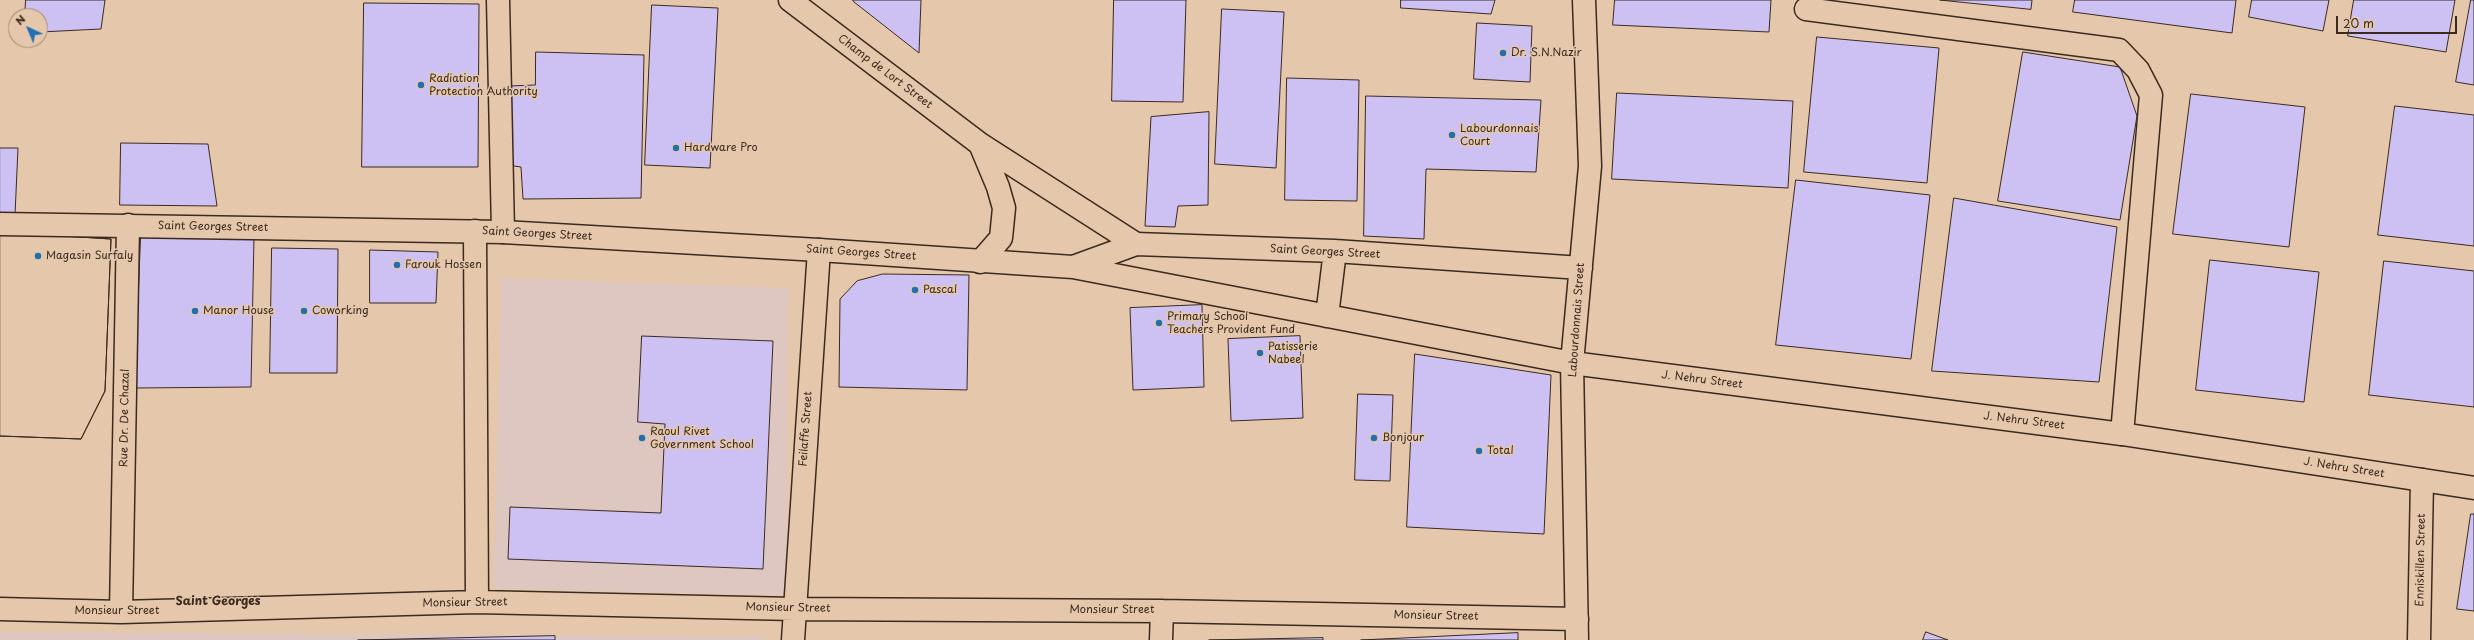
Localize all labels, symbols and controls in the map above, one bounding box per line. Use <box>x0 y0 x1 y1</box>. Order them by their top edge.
north arrow <box>8 8 48 48</box>
scale bar <box>2338 8 2459 34</box>
text: N <box>11 11 29 29</box>
text: 20 m <box>2343 14 2374 32</box>
street label: Champ de Lort Street <box>835 32 935 112</box>
place label: Dr. S.N.Nazir <box>1511 46 1581 60</box>
marker: Dr. S.N.Nazir <box>1498 48 1508 58</box>
place label: Radiation Protection Authority <box>429 72 538 98</box>
marker: Radiation Protection Authority <box>416 80 426 90</box>
place label: Labourdonnais Court <box>1460 122 1538 148</box>
marker: Labourdonnais Court <box>1447 130 1457 140</box>
place label: Hardware Pro <box>684 141 758 155</box>
marker: Hardware Pro <box>671 143 681 153</box>
street label: Saint Georges Street <box>158 219 268 235</box>
street label: Saint Georges Street <box>481 225 593 243</box>
street label: Saint Georges Street <box>805 243 917 263</box>
street label: Saint Georges Street <box>1269 243 1381 261</box>
place label: Magasin Surfaly <box>46 249 133 263</box>
marker: Magasin Surfaly <box>33 251 43 261</box>
place label: Farouk Hossen <box>405 258 482 272</box>
marker: Farouk Hossen <box>392 260 402 270</box>
street label: Labourdonnais Street <box>1566 262 1588 378</box>
place label: Pascal <box>923 283 957 297</box>
marker: Pascal <box>910 285 920 295</box>
place label: Manor House <box>203 304 274 318</box>
place label: Coworking <box>312 304 368 318</box>
marker: Manor House <box>190 306 200 316</box>
marker: Coworking <box>299 306 309 316</box>
place label: Primary School Teachers Provident Fund <box>1167 310 1295 336</box>
marker: Primary School Teachers Provident Fund <box>1154 318 1164 328</box>
place label: Patisserie Nabeel <box>1268 340 1318 366</box>
marker: Patisserie Nabeel <box>1255 348 1265 358</box>
street label: J. Nehru Street <box>1661 368 1743 392</box>
street label: Rue Dr. De Chazal <box>118 369 132 467</box>
street label: Feilaffe Street <box>797 391 815 467</box>
street label: J. Nehru Street <box>1983 409 2065 433</box>
place label: Raoul Rivet Government School <box>650 425 754 451</box>
place label: Bonjour <box>1382 431 1424 445</box>
marker: Raoul Rivet Government School <box>637 433 647 443</box>
marker: Bonjour <box>1369 433 1379 443</box>
place label: Total <box>1487 444 1514 458</box>
marker: Total <box>1474 446 1484 456</box>
street label: J. Nehru Street <box>2303 455 2385 481</box>
street label: Enniskillen Street <box>2414 513 2428 607</box>
district label: Saint Georges <box>175 595 261 609</box>
street label: Monsieur Street <box>422 596 508 610</box>
street label: Monsieur Street <box>745 601 831 615</box>
street label: Monsieur Street <box>1070 603 1154 617</box>
street label: Monsieur Street <box>75 604 159 618</box>
street label: Monsieur Street <box>1393 609 1479 623</box>

